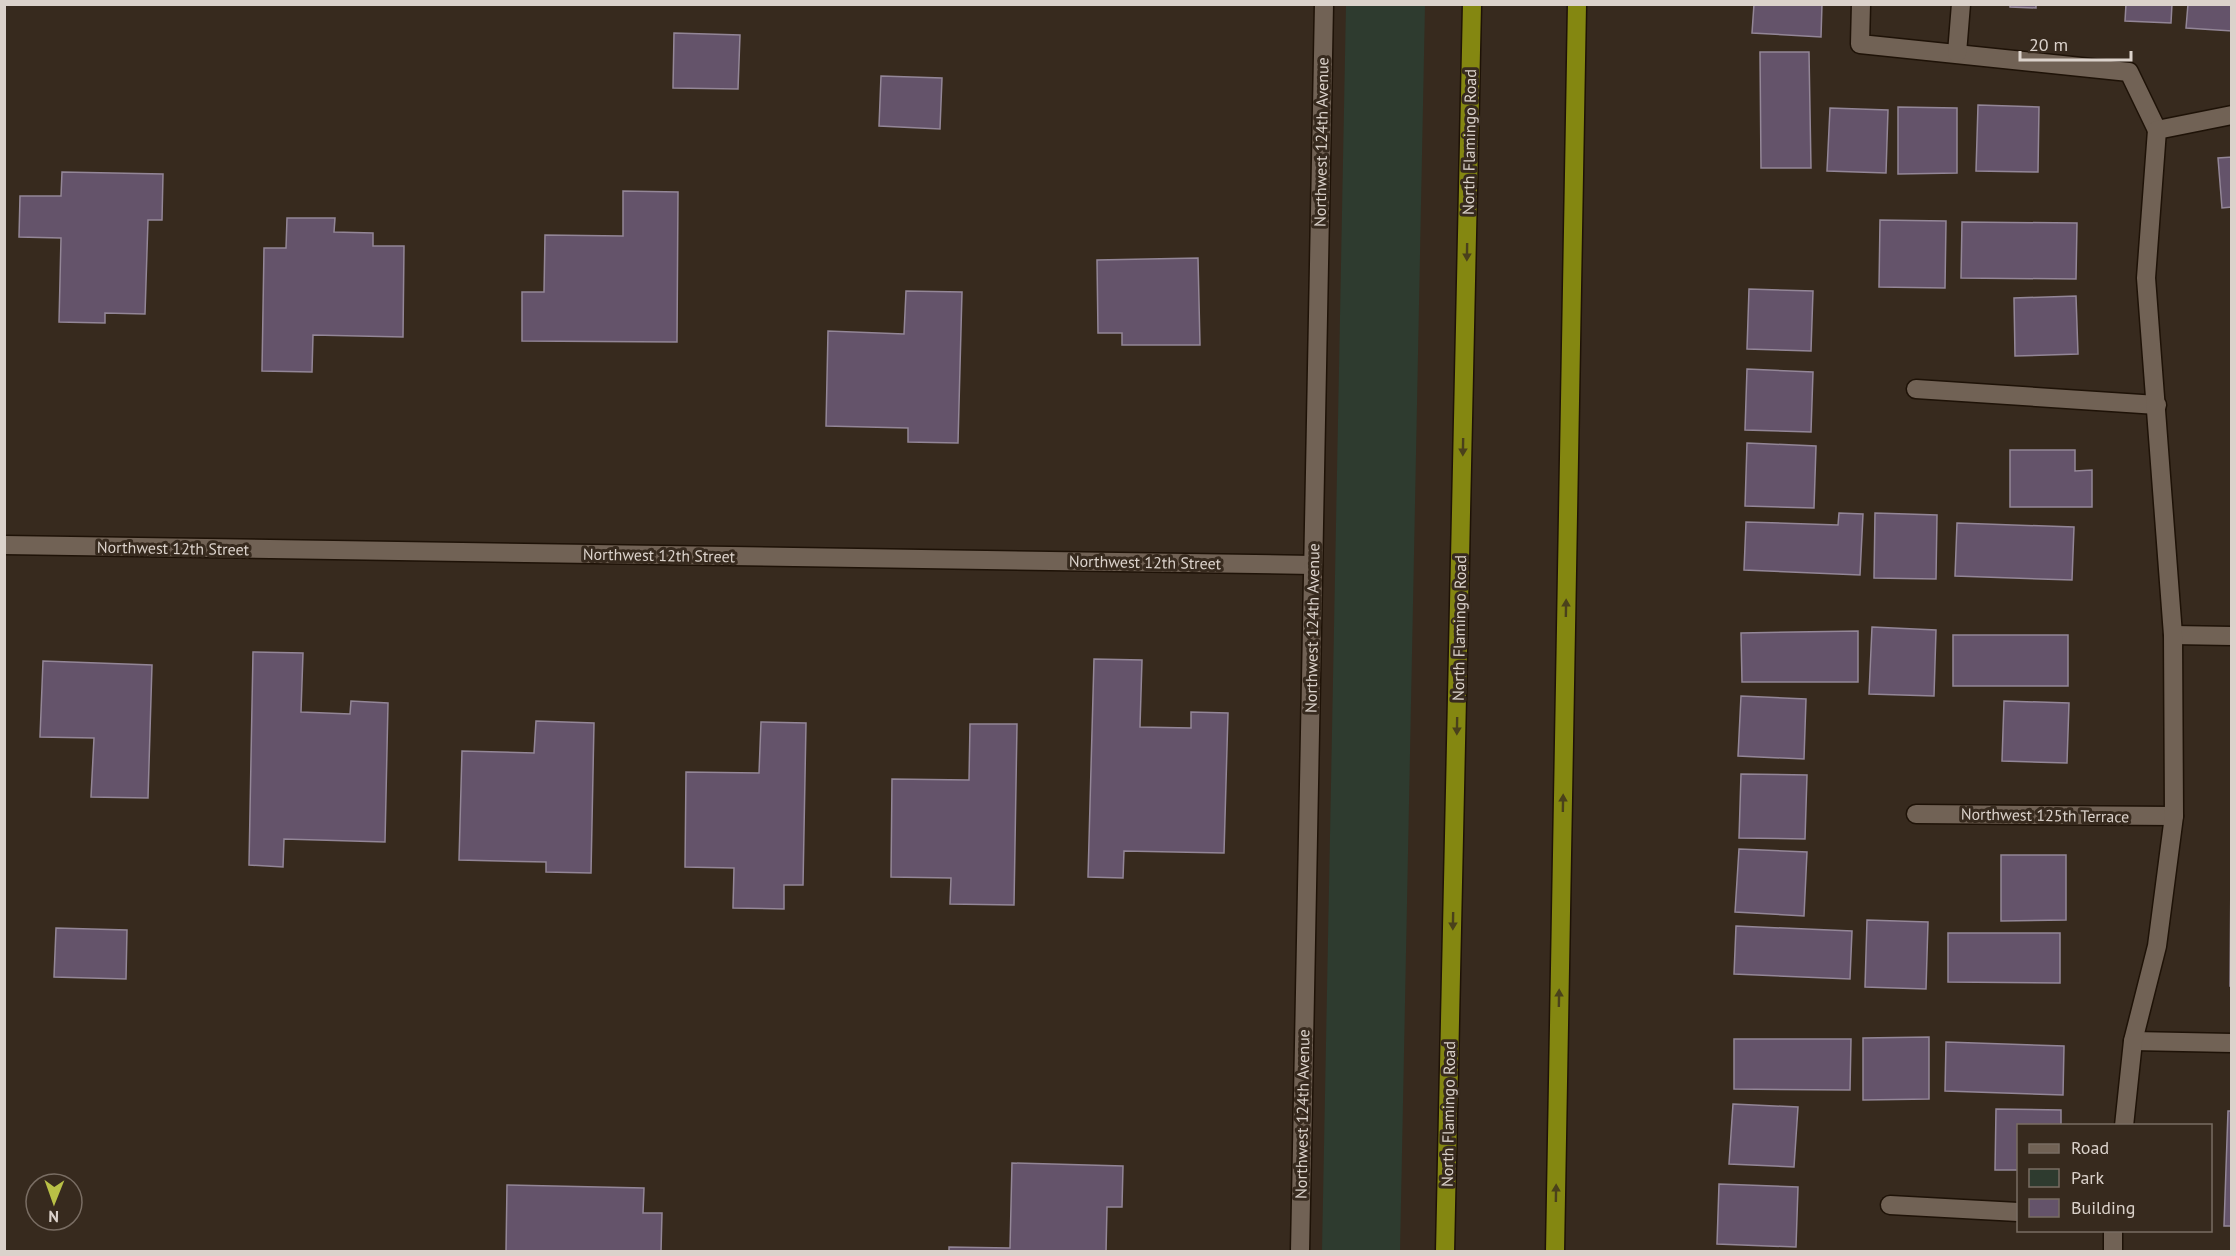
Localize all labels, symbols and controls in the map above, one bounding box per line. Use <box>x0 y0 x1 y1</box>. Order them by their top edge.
scale bar <box>2020 24 2131 62</box>
text: 20 m <box>2029 33 2068 56</box>
street label: Northwest 124th Avenue <box>1310 57 1332 227</box>
street label: North Flamingo Road <box>1458 69 1480 215</box>
one-way arrow <box>1462 242 1472 261</box>
one-way arrow <box>1458 437 1468 456</box>
street label: Northwest 12th Street <box>97 537 250 559</box>
street label: Northwest 124th Avenue <box>1301 543 1323 713</box>
street label: Northwest 12th Street <box>583 544 736 566</box>
street label: Northwest 12th Street <box>1069 551 1222 573</box>
street label: North Flamingo Road <box>1448 555 1470 701</box>
one-way arrow <box>1561 599 1571 618</box>
one-way arrow <box>1452 716 1462 735</box>
one-way arrow <box>1558 794 1568 813</box>
street label: Northwest 125th Terrace <box>1961 804 2129 826</box>
one-way arrow <box>1448 911 1457 930</box>
one-way arrow <box>1554 989 1564 1008</box>
street label: Northwest 124th Avenue <box>1291 1029 1313 1199</box>
street label: North Flamingo Road <box>1437 1041 1459 1187</box>
legend <box>2017 1124 2212 1232</box>
text: Road <box>2071 1136 2109 1159</box>
text: Park <box>2071 1166 2104 1189</box>
north arrow <box>24 1172 84 1232</box>
one-way arrow <box>1551 1184 1561 1203</box>
text: Building <box>2071 1196 2135 1219</box>
text: N <box>48 1207 59 1227</box>

